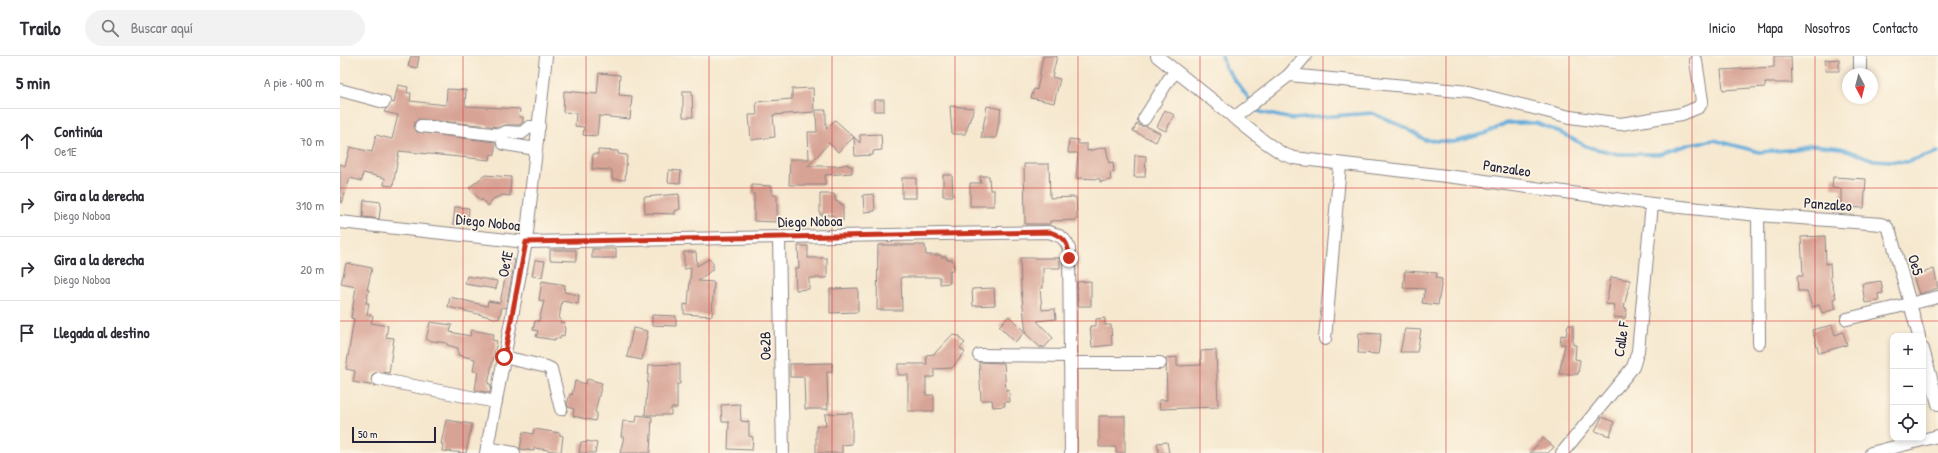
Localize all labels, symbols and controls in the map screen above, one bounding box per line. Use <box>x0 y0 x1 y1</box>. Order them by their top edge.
search box <box>85 10 365 46</box>
text: Trailo <box>20 15 61 41</box>
icon: search <box>99 17 121 39</box>
text: Buscar aquí <box>131 17 193 38</box>
text: Inicio <box>1709 18 1735 37</box>
text: Mapa <box>1757 18 1783 37</box>
text: Nosotros <box>1805 18 1850 37</box>
text: Contacto <box>1872 18 1918 37</box>
north arrow <box>1842 68 1878 104</box>
text: 5 min <box>16 71 50 94</box>
text: A pie · 400 m <box>264 73 324 91</box>
text: Continúa <box>54 121 102 142</box>
icon: ahead <box>16 130 38 152</box>
text: 70 m <box>300 132 324 150</box>
text: Oe1E <box>54 142 77 160</box>
street label: Panzaleo <box>1482 154 1532 182</box>
text: Gira a la derecha <box>54 185 144 206</box>
street label: Panzaleo <box>1803 192 1853 216</box>
icon: right <box>16 194 38 216</box>
text: 310 m <box>296 196 324 214</box>
text: Diego Noboa <box>54 206 110 224</box>
street label: Diego Noboa <box>455 208 521 236</box>
street label: Diego Noboa <box>777 210 843 232</box>
text: Gira a la derecha <box>54 249 144 270</box>
street label: Oe1E <box>492 249 518 279</box>
route end <box>1060 249 1078 267</box>
street label: Oe5 <box>1903 252 1929 278</box>
icon: right <box>16 258 38 280</box>
text: 20 m <box>300 260 324 278</box>
text: Diego Noboa <box>54 270 110 288</box>
street label: Calle F <box>1608 319 1634 358</box>
icon: arrive <box>16 322 38 344</box>
text: Llegada al destino <box>54 322 150 343</box>
street label: Oe2B <box>754 331 776 361</box>
map controls <box>1890 333 1926 441</box>
button: + <box>1890 333 1926 369</box>
route start <box>495 348 513 366</box>
button: − <box>1890 369 1926 405</box>
button: locate <box>1890 405 1926 441</box>
scale bar <box>352 425 436 444</box>
text: 50 m <box>358 427 378 441</box>

